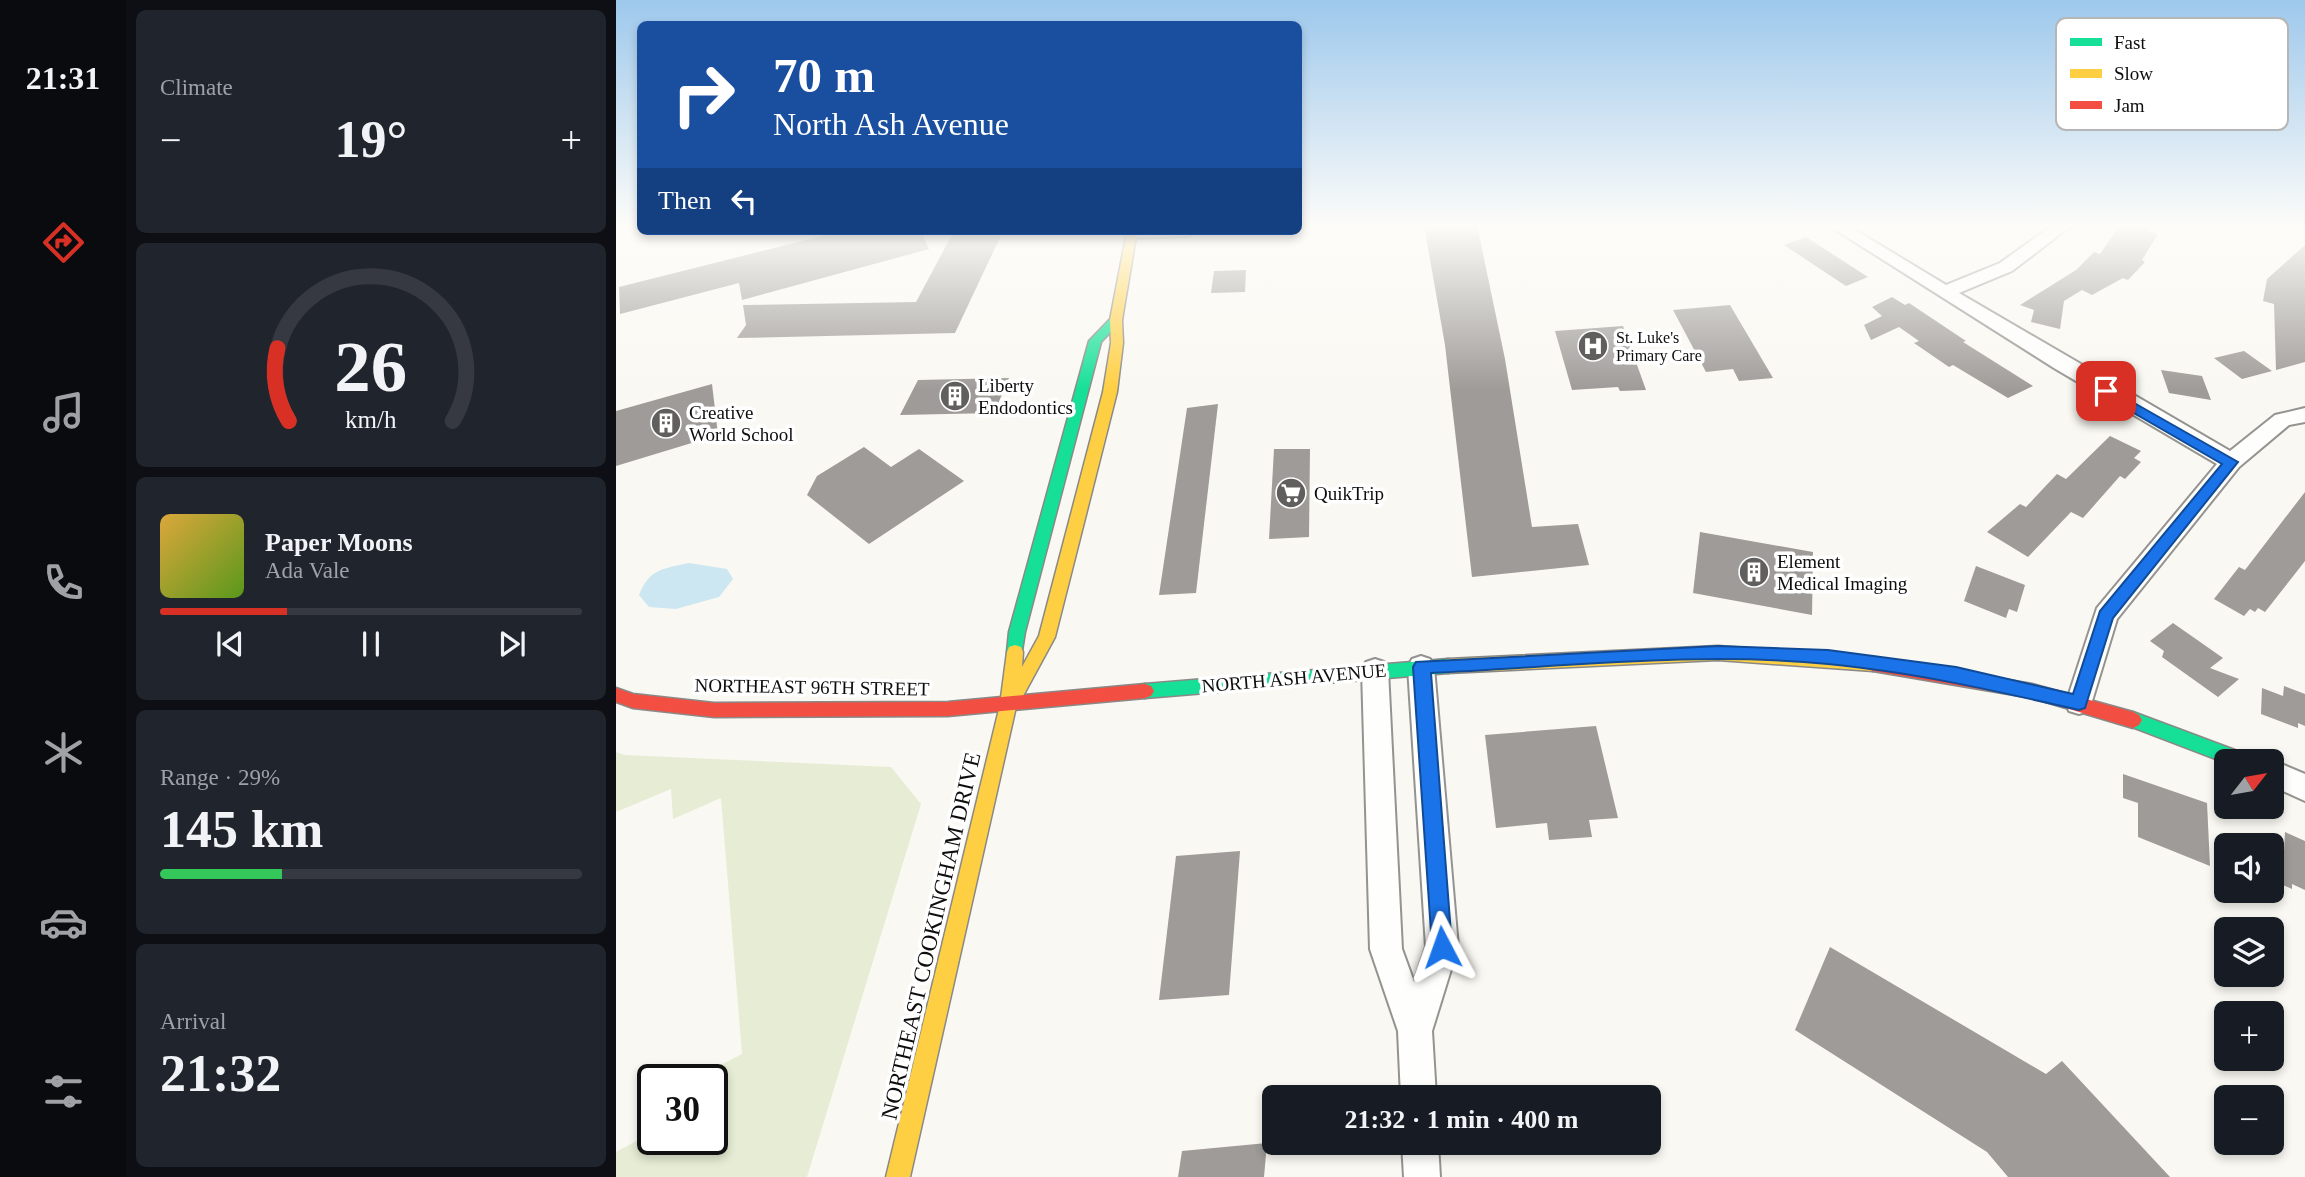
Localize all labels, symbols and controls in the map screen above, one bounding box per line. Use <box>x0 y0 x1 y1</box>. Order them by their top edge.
legend <box>2056 18 2288 130</box>
text: Fast <box>2114 32 2146 53</box>
text: 70 m <box>773 48 875 103</box>
icon: right <box>658 49 749 140</box>
text: 21:31 <box>26 60 100 96</box>
text: Slow <box>2114 63 2153 84</box>
text: Climate <box>160 75 233 100</box>
text: Jam <box>2114 95 2145 116</box>
text: North Ash Avenue <box>773 106 1009 142</box>
text: 19° <box>335 111 407 168</box>
text: − <box>160 119 181 161</box>
text: + <box>561 119 582 161</box>
icon: left <box>725 182 763 220</box>
text: Then <box>658 186 711 215</box>
icon: directions <box>39 218 88 267</box>
text: 26 <box>335 327 407 408</box>
hospital icon: St. Luke's Primary Care <box>1576 329 1610 363</box>
place label: St. Luke's Primary Care <box>1616 329 1702 365</box>
pin <box>2076 361 2136 421</box>
icon: arrive <box>2087 372 2125 410</box>
place label: Liberty Endodontics <box>978 375 1073 418</box>
building icon: Liberty Endodontics <box>938 379 972 413</box>
icon: music <box>39 388 88 437</box>
place label: Creative World School <box>689 402 794 445</box>
text: km/h <box>345 406 397 433</box>
building icon: Creative World School <box>649 406 683 440</box>
supermarket icon: QuikTrip <box>1274 476 1308 510</box>
place label: QuikTrip <box>1314 483 1384 504</box>
text: Paper Moons <box>265 528 413 557</box>
place label: Element Medical Imaging <box>1777 551 1908 594</box>
building icon: Element Medical Imaging <box>1737 555 1771 589</box>
icon: phone <box>39 558 88 607</box>
text: Ada Vale <box>265 558 350 583</box>
icon: previous <box>211 625 249 663</box>
icon: pause <box>352 625 390 663</box>
icon: next <box>493 625 531 663</box>
street label: NORTH ASH AVENUE <box>1201 659 1387 697</box>
street label: NORTHEAST 96TH STREET <box>694 674 930 700</box>
icon: climate <box>39 728 88 777</box>
north arrow <box>2214 749 2284 819</box>
map controls <box>2214 749 2284 1155</box>
street label: NORTHEAST COOKINGHAM DRIVE <box>876 750 986 1122</box>
text: Range · 29% <box>160 765 280 790</box>
text: 145 km <box>160 801 323 858</box>
button: sound <box>2214 833 2284 903</box>
icon: car <box>39 898 88 947</box>
position arrow <box>1405 910 1479 984</box>
button: layers <box>2214 917 2284 987</box>
button: + <box>2214 1001 2284 1071</box>
text: Arrival <box>160 1009 226 1034</box>
text: 21:32 <box>160 1045 281 1102</box>
speed limit sign: 30 <box>637 1064 728 1155</box>
icon: filters <box>39 1067 88 1116</box>
button: − <box>2214 1085 2284 1155</box>
text: 21:32 · 1 min · 400 m <box>1345 1105 1579 1134</box>

